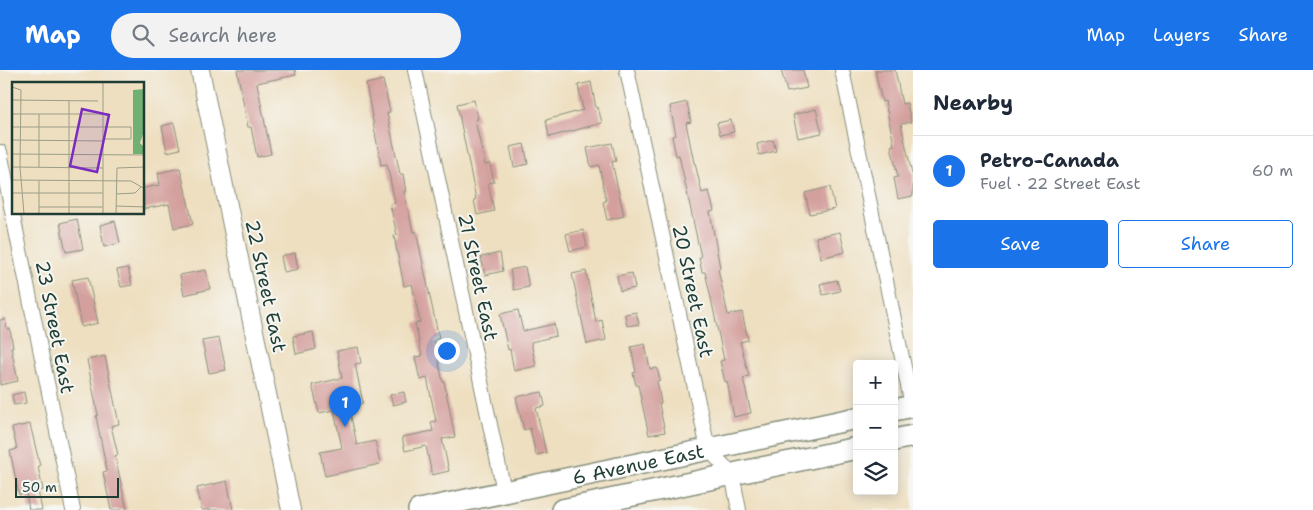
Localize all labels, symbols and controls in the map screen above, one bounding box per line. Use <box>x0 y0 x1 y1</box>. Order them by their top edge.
search box <box>111 13 461 58</box>
text: Map <box>25 19 81 51</box>
icon: search <box>129 21 157 49</box>
text: Search here <box>169 23 277 48</box>
text: Map <box>1087 23 1125 47</box>
text: Layers <box>1153 23 1210 47</box>
text: Share <box>1238 23 1288 47</box>
inset map <box>12 82 145 215</box>
text: Nearby <box>933 89 1013 117</box>
text: Petro-Canada <box>980 148 1119 173</box>
text: 1 <box>945 160 953 181</box>
text: 60 m <box>1252 160 1293 181</box>
text: Fuel · 22 Street East <box>980 173 1140 194</box>
street label: 21 Street East <box>452 211 504 343</box>
street label: 22 Street East <box>240 217 292 355</box>
button: Save <box>933 220 1108 268</box>
button: Share <box>1118 220 1293 268</box>
street label: 20 Street East <box>667 222 719 360</box>
street label: 23 Street East <box>30 258 80 396</box>
your location <box>434 338 460 364</box>
map controls <box>853 360 898 495</box>
button: + <box>853 360 898 405</box>
pin: 1 <box>329 386 361 427</box>
button: − <box>853 405 898 450</box>
street label: 6 Avenue East <box>570 438 706 490</box>
button: layers <box>853 450 898 495</box>
scale bar <box>15 475 119 498</box>
text: 50 m <box>22 478 57 496</box>

